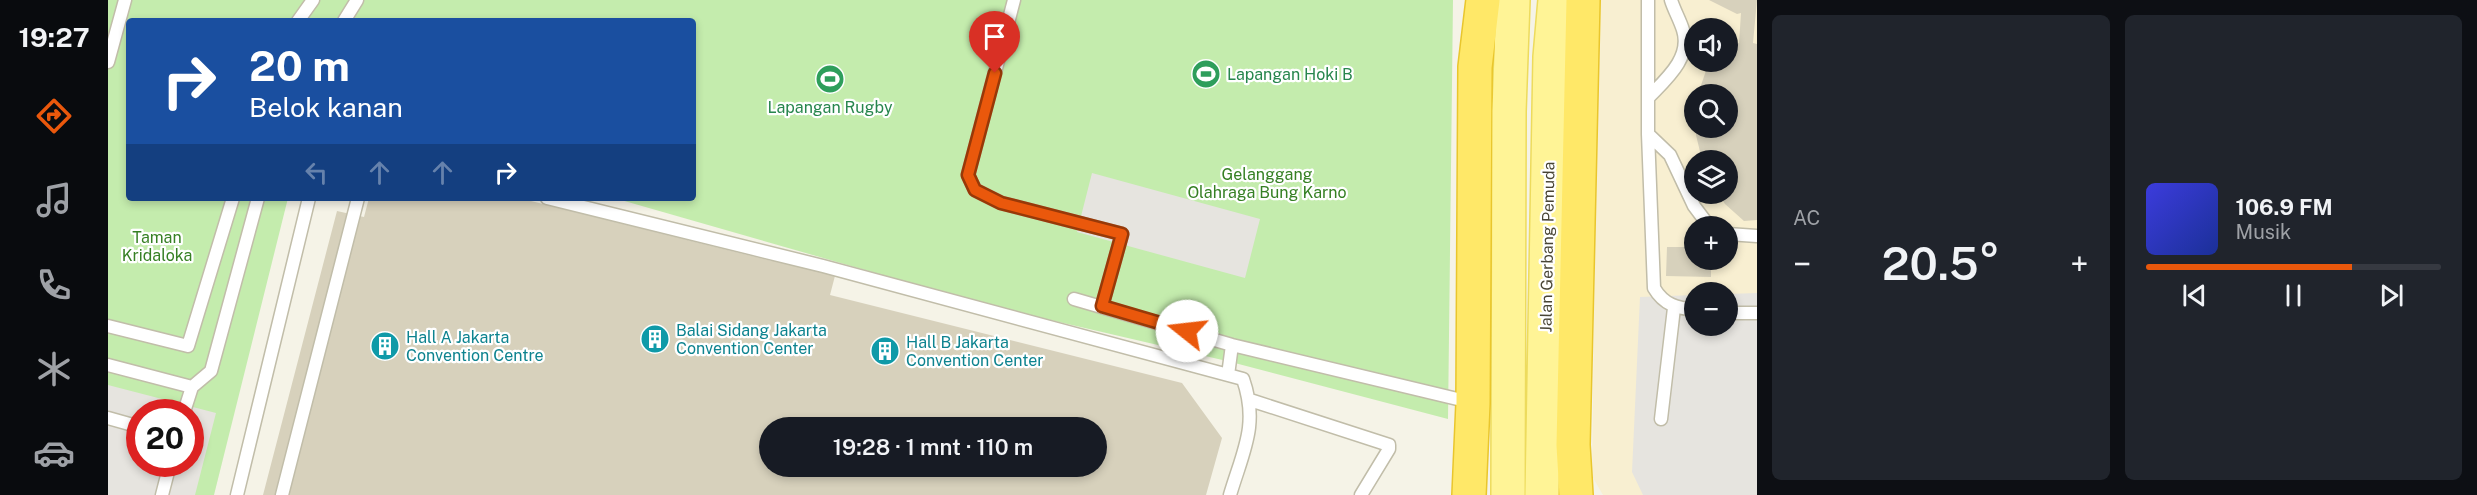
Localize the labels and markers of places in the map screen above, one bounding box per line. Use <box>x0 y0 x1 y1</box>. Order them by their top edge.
pin <box>969 11 1020 73</box>
sports icon: Lapangan Hoki B <box>1190 58 1222 90</box>
sports icon: Lapangan Rugby <box>814 63 846 95</box>
place label: Lapangan Hoki B <box>1227 65 1353 84</box>
place label: Lapangan Rugby <box>768 98 893 117</box>
place label: Balai Sidang Jakarta Convention Center <box>676 321 827 358</box>
building icon: Balai Sidang Jakarta Convention Center <box>639 323 671 355</box>
place label: Hall A Jakarta Convention Centre <box>406 328 544 365</box>
building icon: Hall A Jakarta Convention Centre <box>369 330 401 362</box>
place label: Hall B Jakarta Convention Center <box>906 333 1044 370</box>
building icon: Hall B Jakarta Convention Center <box>869 335 901 367</box>

